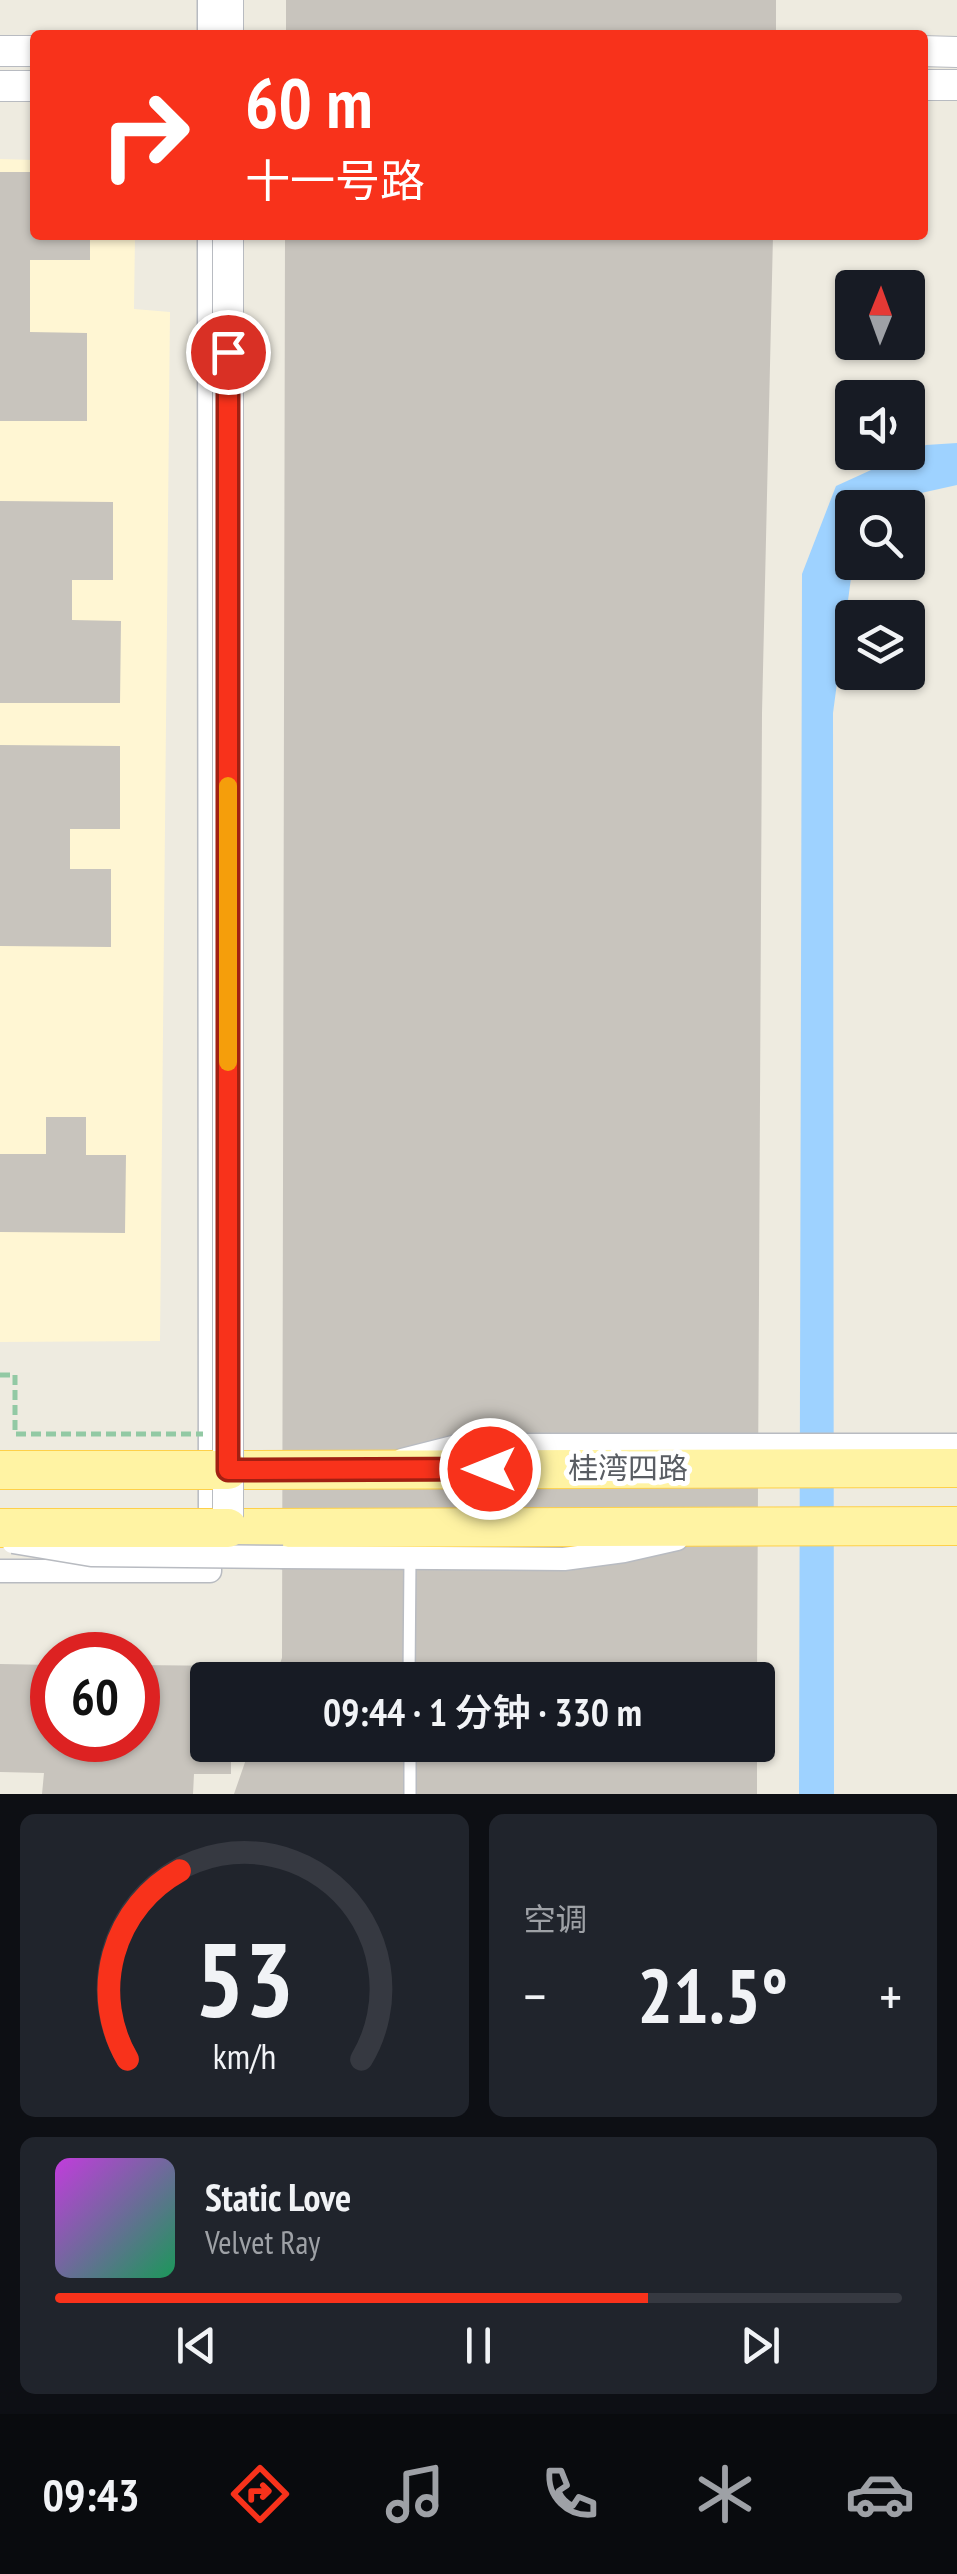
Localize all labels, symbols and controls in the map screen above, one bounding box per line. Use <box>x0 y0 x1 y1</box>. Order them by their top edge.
text: 60 m <box>245 57 373 147</box>
icon: right <box>80 70 210 200</box>
text: 十一号路 <box>245 151 425 209</box>
north arrow <box>835 270 925 360</box>
map controls <box>835 270 925 690</box>
pin <box>186 310 271 395</box>
icon: arrive <box>201 325 256 380</box>
button: sound <box>835 380 925 470</box>
button: search <box>835 490 925 580</box>
button: layers <box>835 600 925 690</box>
position arrow <box>438 1417 542 1521</box>
street label: 桂湾四路 <box>568 1448 688 1487</box>
speed limit sign: 60 <box>30 1632 160 1762</box>
text: 09:44 · 1 分钟 · 330 m <box>323 1687 642 1736</box>
text: 空调 <box>524 1898 588 1940</box>
text: 53 <box>195 1911 294 2046</box>
text: 21.5° <box>637 1947 788 2044</box>
text: − <box>524 1960 546 2031</box>
text: + <box>879 1960 902 2031</box>
text: km/h <box>213 2033 276 2079</box>
text: Static Love <box>205 2172 351 2221</box>
text: Velvet Ray <box>205 2221 320 2263</box>
icon: previous <box>169 2318 224 2373</box>
icon: pause <box>451 2318 506 2373</box>
icon: next <box>733 2318 788 2373</box>
icon: directions <box>225 2459 295 2529</box>
icon: music <box>380 2459 450 2529</box>
icon: phone <box>535 2459 605 2529</box>
icon: climate <box>690 2459 760 2529</box>
icon: car <box>845 2459 915 2529</box>
text: 09:43 <box>42 2465 140 2523</box>

